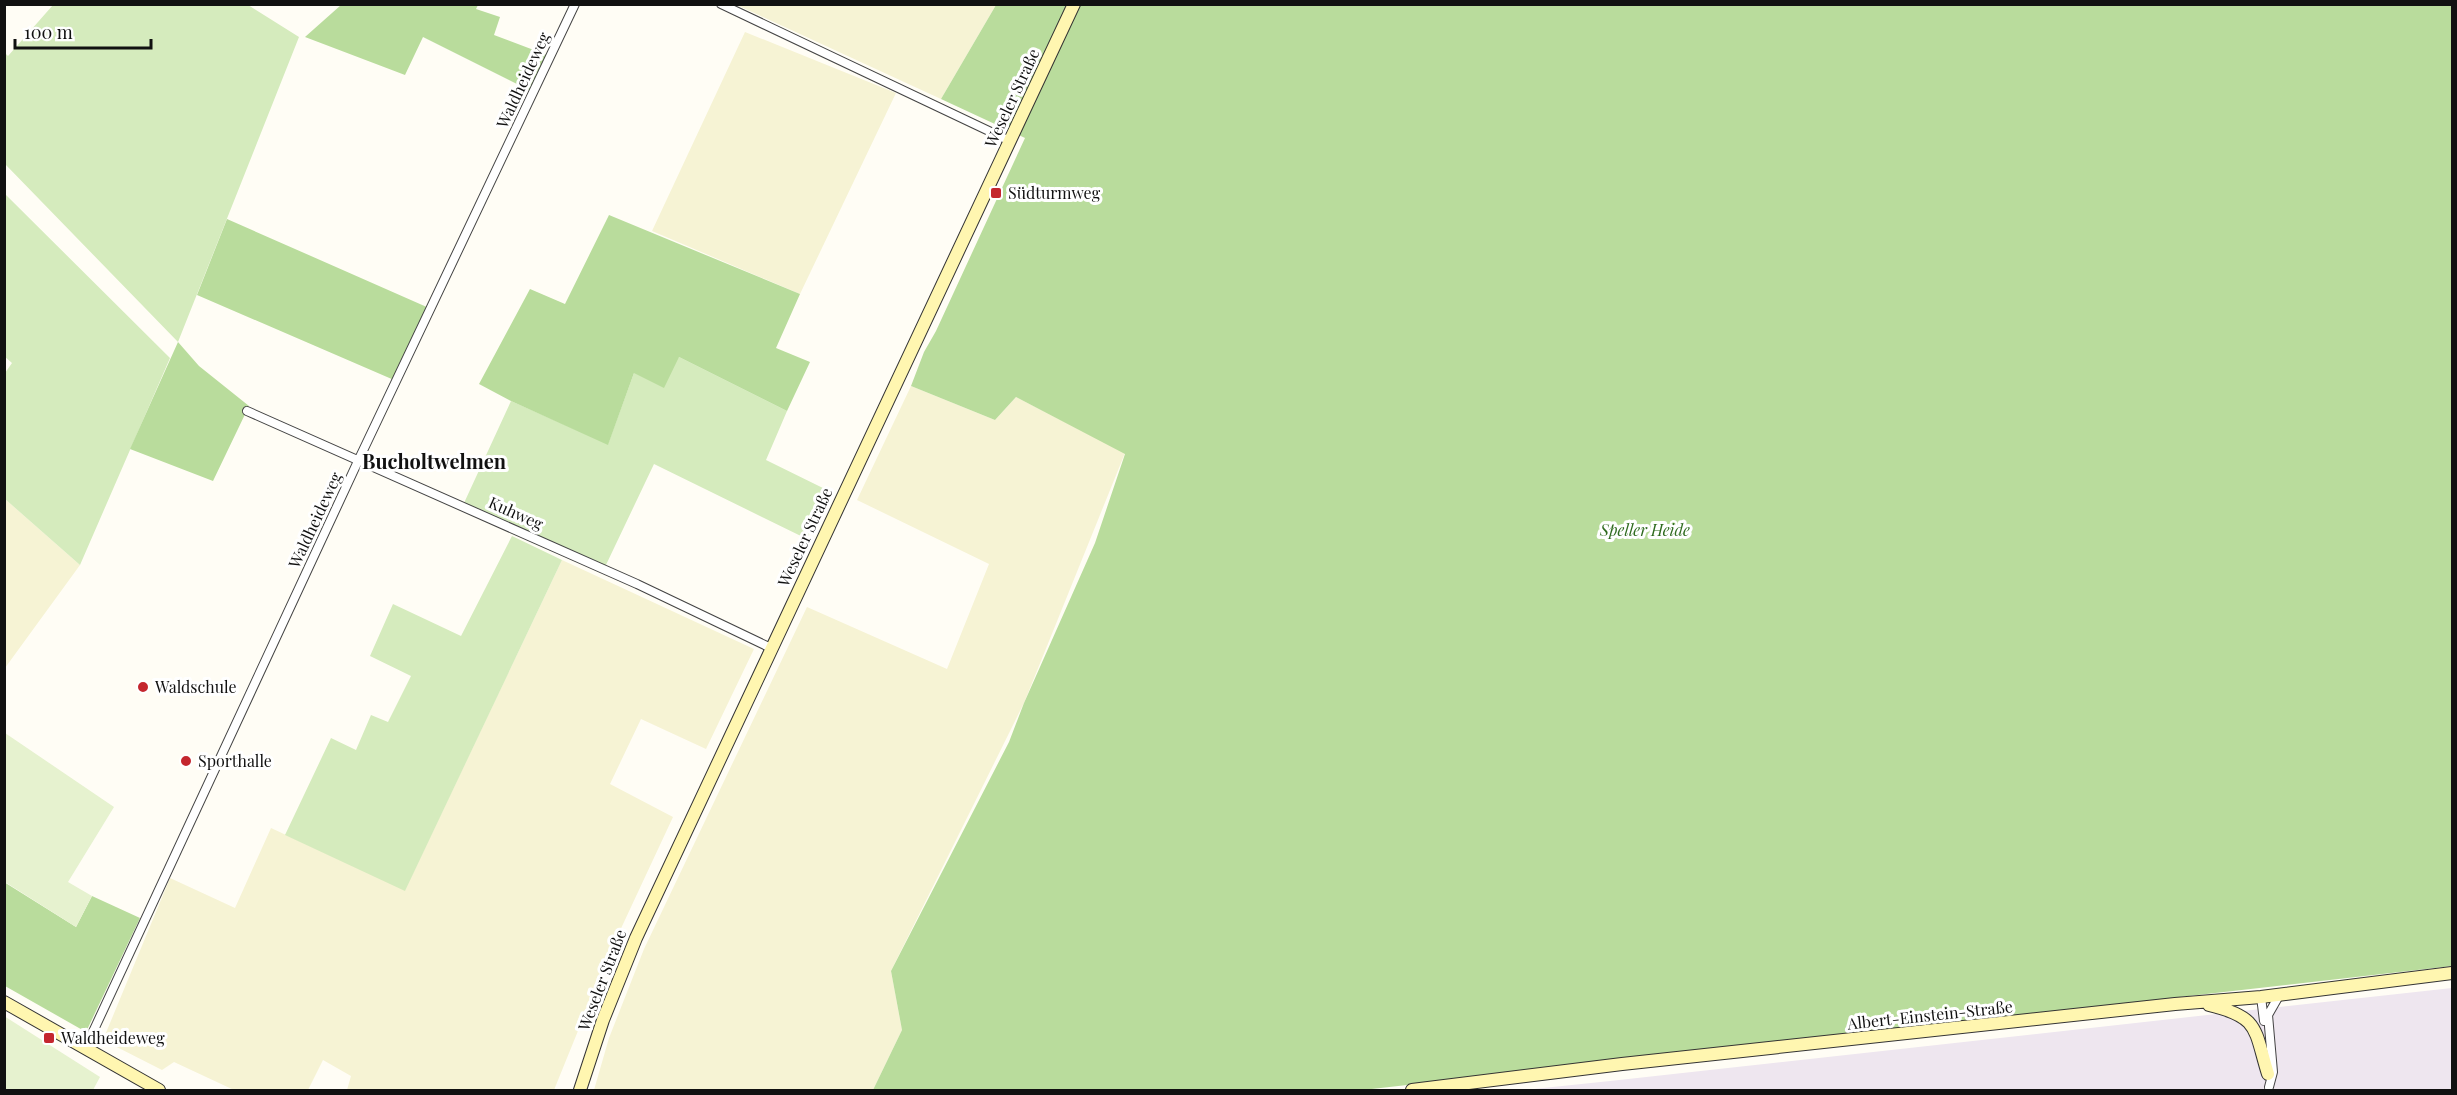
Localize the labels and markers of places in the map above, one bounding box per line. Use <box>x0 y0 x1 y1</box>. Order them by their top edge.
place label: Südturmweg <box>1008 182 1101 203</box>
marker: Südturmweg <box>989 186 1003 200</box>
place label: Waldschule <box>154 676 237 697</box>
marker: Waldschule <box>136 680 150 694</box>
place label: Sporthalle <box>198 750 272 771</box>
marker: Sporthalle <box>179 754 193 768</box>
place label: Waldheideweg <box>60 1027 165 1048</box>
marker: Waldheideweg <box>42 1031 56 1045</box>

